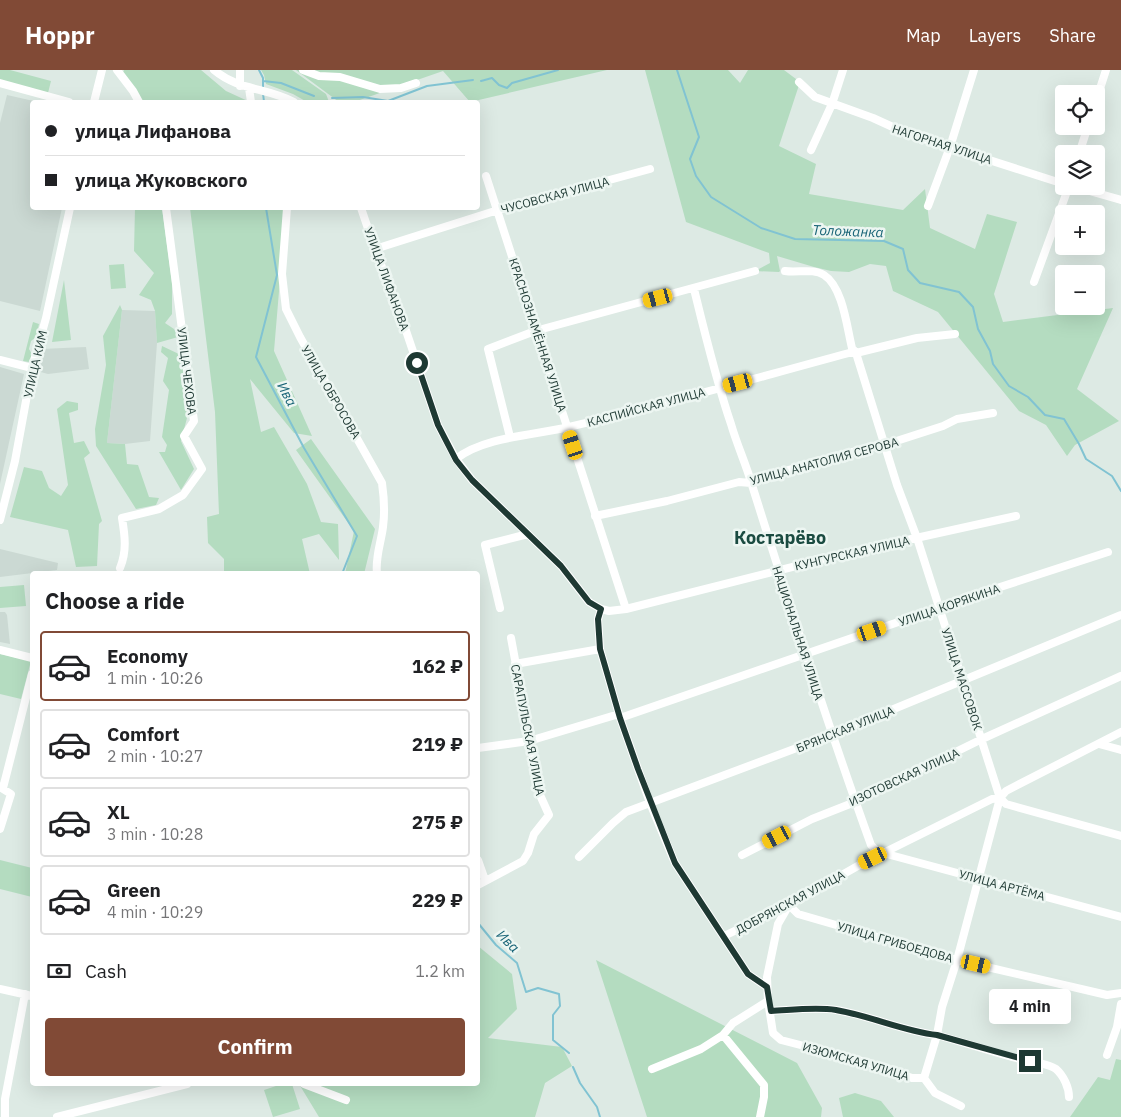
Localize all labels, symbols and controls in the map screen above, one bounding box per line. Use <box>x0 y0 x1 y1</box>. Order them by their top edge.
text: Hoppr <box>25 19 95 51</box>
text: Map <box>906 24 941 47</box>
text: Layers <box>969 24 1021 47</box>
text: Share <box>1049 24 1096 47</box>
map controls <box>1055 85 1105 315</box>
button: locate <box>1055 85 1105 135</box>
text: улица Лифанова <box>75 119 231 143</box>
street label: НАГОРНАЯ УЛИЦА <box>890 121 994 167</box>
button: layers <box>1055 145 1105 195</box>
text: улица Жуковского <box>75 168 247 192</box>
street label: ЧУСОВСКАЯ УЛИЦА <box>499 173 611 217</box>
button: + <box>1055 205 1105 255</box>
water label: Толожанка <box>812 221 884 241</box>
street label: УЛИЦА ЛИФАНОВА <box>361 225 413 333</box>
street label: КРАСНОЗНАМЁННАЯ УЛИЦА <box>506 256 570 414</box>
button: − <box>1055 265 1105 315</box>
car <box>641 287 674 309</box>
street label: УЛИЦА ЧЕХОВА <box>174 326 200 416</box>
street label: УЛИЦА КИМ <box>20 329 50 399</box>
street label: УЛИЦА ОБРОСОВА <box>298 343 364 442</box>
route start <box>406 352 428 374</box>
car <box>721 372 754 394</box>
water label: Ива <box>273 379 301 409</box>
street label: КАСПИЙСКАЯ УЛИЦА <box>585 384 707 430</box>
car <box>561 428 584 462</box>
street label: УЛИЦА АНАТОЛИЯ СЕРОВА <box>748 434 900 488</box>
district label: Костарёво <box>734 526 826 549</box>
street label: КУНГУРСКАЯ УЛИЦА <box>793 532 911 574</box>
street label: НАЦИОНАЛЬНАЯ УЛИЦА <box>769 564 827 702</box>
street label: УЛИЦА КОРЯКИНА <box>896 581 1002 629</box>
text: Choose a ride <box>45 586 185 615</box>
car <box>855 619 888 643</box>
street label: УЛИЦА МАССОВОК <box>938 626 986 732</box>
icon: car <box>47 644 92 689</box>
text: Economy <box>107 644 188 668</box>
text: 162 ₽ <box>412 654 463 678</box>
street label: САРАПУЛЬСКАЯ УЛИЦА <box>508 663 548 797</box>
text: 1 min · 10:26 <box>107 668 203 688</box>
street label: БРЯНСКАЯ УЛИЦА <box>794 702 896 756</box>
icon: car <box>47 722 92 767</box>
text: Comfort <box>107 722 180 746</box>
text: 219 ₽ <box>412 732 463 756</box>
street label: ИЗОТОВСКАЯ УЛИЦА <box>846 745 962 809</box>
text: 2 min · 10:27 <box>107 746 203 766</box>
icon: car <box>47 800 92 845</box>
text: XL <box>107 800 130 824</box>
text: 275 ₽ <box>412 810 463 834</box>
text: 3 min · 10:28 <box>107 824 203 844</box>
car <box>760 824 793 850</box>
car <box>856 845 889 871</box>
street label: УЛИЦА АРТЁМА <box>957 866 1047 904</box>
street label: ДОБРЯНСКАЯ УЛИЦА <box>733 867 847 937</box>
icon: car <box>47 878 92 923</box>
text: Green <box>107 878 161 902</box>
text: 229 ₽ <box>412 888 463 912</box>
text: 4 min · 10:29 <box>107 902 203 922</box>
street label: УЛИЦА ГРИБОЕДОВА <box>835 918 955 966</box>
water label: Ива <box>493 926 523 956</box>
car <box>959 953 992 975</box>
icon: cash <box>45 957 73 985</box>
text: Cash <box>85 959 127 983</box>
text: 1.2 km <box>415 961 465 981</box>
callout: 4 min <box>989 988 1071 1024</box>
text: 4 min <box>1009 996 1051 1016</box>
button: Confirm <box>45 1018 465 1076</box>
street label: ИЗЮМСКАЯ УЛИЦА <box>801 1039 911 1083</box>
route end <box>1019 1050 1041 1072</box>

